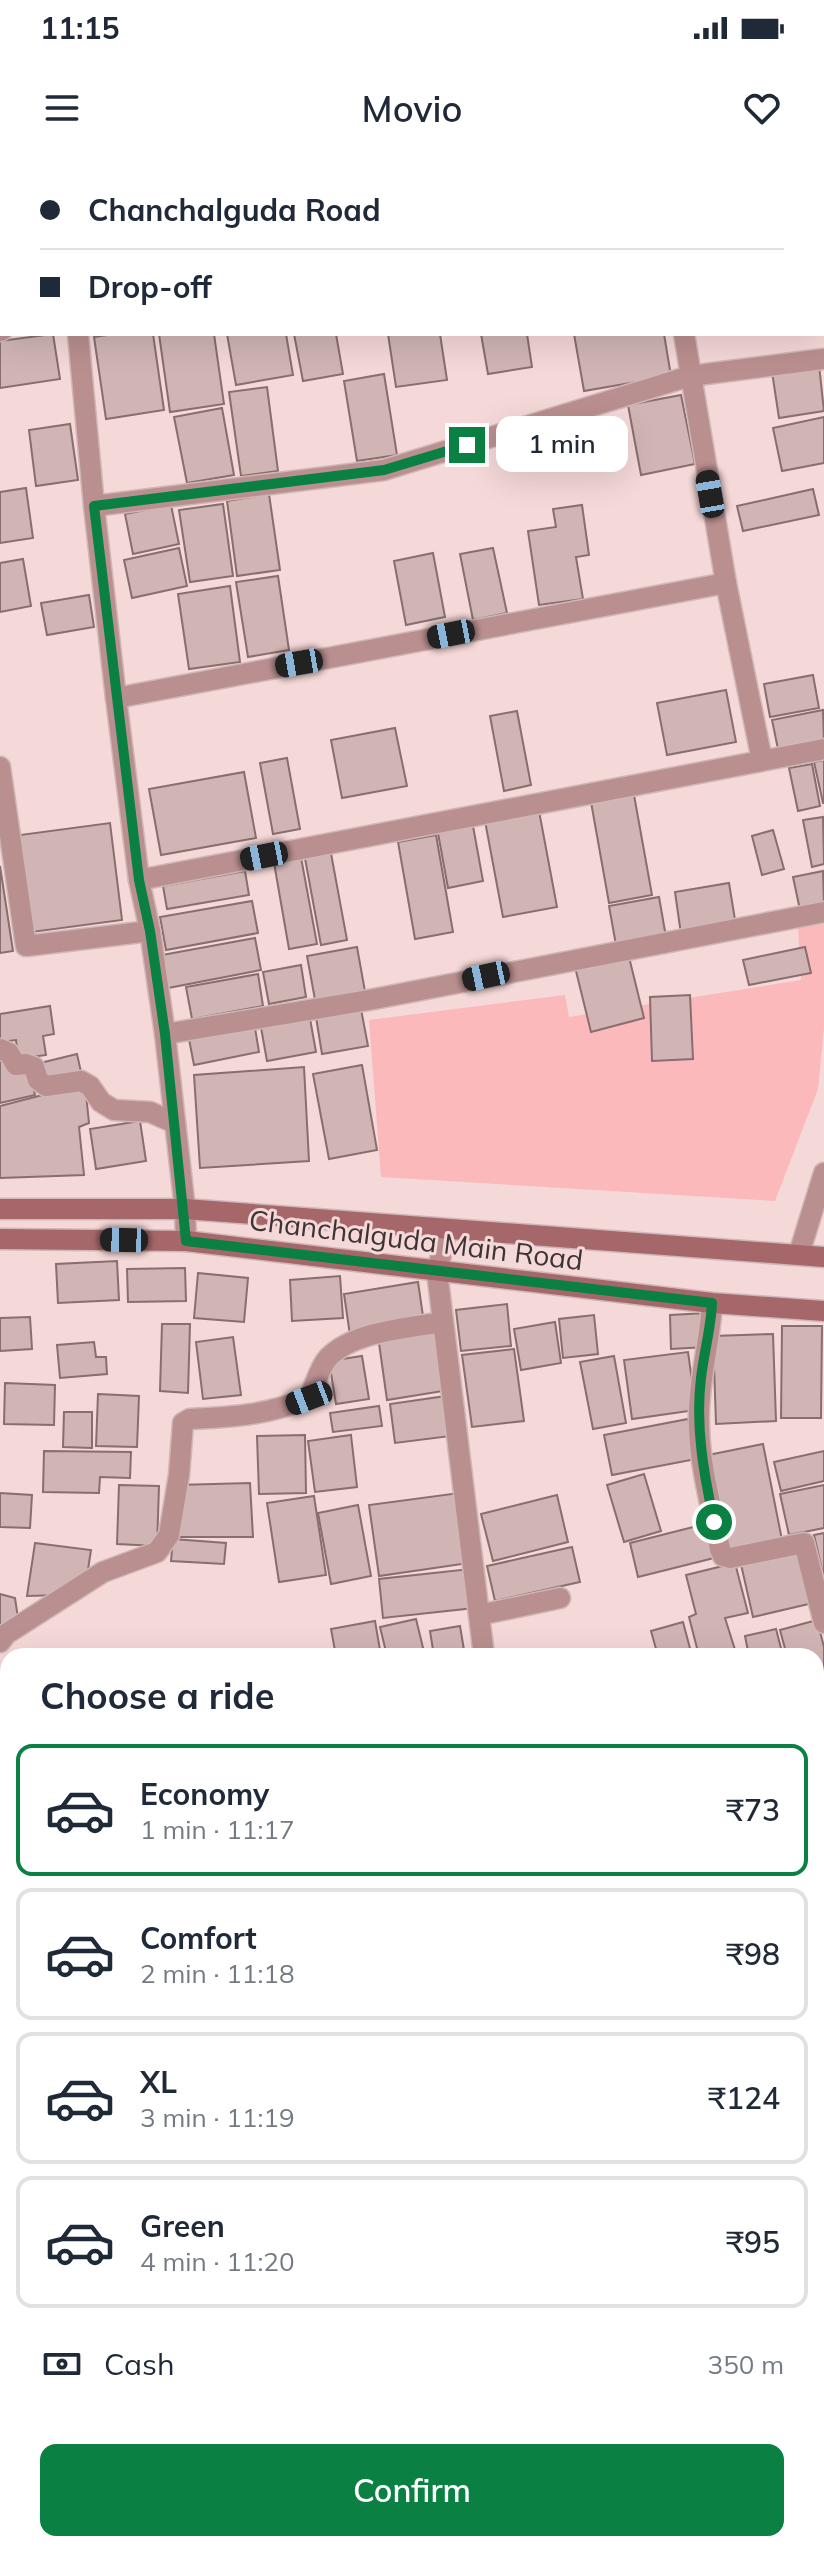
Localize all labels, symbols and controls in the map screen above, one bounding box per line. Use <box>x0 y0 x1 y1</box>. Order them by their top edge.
text: 11:15 <box>40 9 119 47</box>
icon: menu <box>40 86 84 130</box>
text: Movio <box>362 86 462 131</box>
icon: heart <box>740 86 784 130</box>
text: Chanchalguda Road <box>88 191 381 229</box>
text: Drop-off <box>88 268 212 306</box>
callout: 1 min <box>495 417 627 473</box>
route end <box>449 427 485 463</box>
text: 1 min <box>528 427 596 460</box>
car <box>694 468 726 520</box>
car <box>425 618 477 650</box>
car <box>273 647 325 679</box>
car <box>238 840 290 872</box>
car <box>460 959 512 993</box>
street label: Chanchalguda Main Road <box>247 1202 585 1277</box>
car <box>100 1228 148 1252</box>
car <box>282 1378 336 1418</box>
route start <box>696 1504 732 1540</box>
text: Choose a ride <box>40 1673 274 1718</box>
icon: car <box>44 1774 116 1846</box>
text: Economy <box>140 1775 269 1813</box>
text: ₹73 <box>726 1791 780 1829</box>
text: 1 min · 11:17 <box>140 1813 295 1846</box>
icon: car <box>44 1918 116 1990</box>
text: Comfort <box>140 1919 257 1957</box>
text: ₹98 <box>726 1935 780 1973</box>
text: 2 min · 11:18 <box>140 1957 295 1990</box>
icon: car <box>44 2062 116 2134</box>
text: XL <box>140 2063 177 2101</box>
text: ₹124 <box>708 2079 780 2117</box>
text: 3 min · 11:19 <box>140 2101 295 2134</box>
icon: car <box>44 2206 116 2278</box>
text: Green <box>140 2207 225 2245</box>
text: ₹95 <box>726 2223 780 2261</box>
text: 4 min · 11:20 <box>140 2245 295 2278</box>
icon: cash <box>40 2342 84 2386</box>
text: Cash <box>104 2345 175 2383</box>
text: 350 m <box>708 2348 784 2381</box>
button: Confirm <box>40 2444 784 2536</box>

